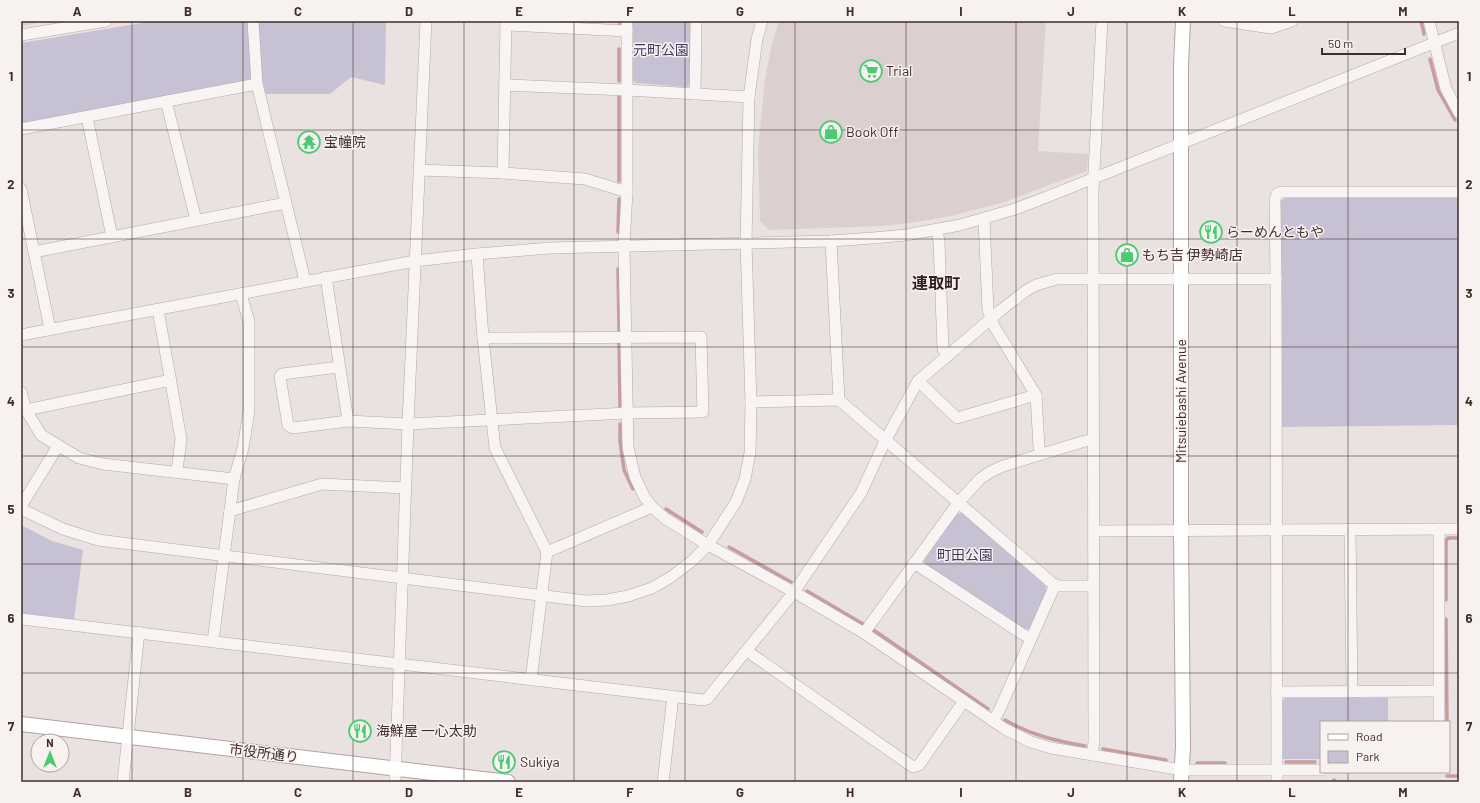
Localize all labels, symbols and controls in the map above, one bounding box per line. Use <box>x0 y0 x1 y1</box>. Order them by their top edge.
text: A <box>73 3 82 19</box>
text: B <box>184 3 192 19</box>
text: C <box>294 3 302 19</box>
text: D <box>405 3 413 19</box>
text: E <box>515 3 523 19</box>
text: F <box>626 3 634 19</box>
text: G <box>736 3 744 19</box>
text: H <box>846 3 854 19</box>
text: I <box>959 3 963 19</box>
text: J <box>1067 3 1075 19</box>
text: K <box>1178 3 1186 19</box>
text: L <box>1288 3 1296 19</box>
text: M <box>1398 3 1408 19</box>
scale bar <box>1322 30 1405 56</box>
text: 50 m <box>1328 36 1353 50</box>
park label: 元町公園 <box>633 41 689 58</box>
supermarket icon: Trial <box>858 58 884 84</box>
place label: Trial <box>886 62 912 79</box>
text: 1 <box>9 68 13 84</box>
text: 1 <box>1467 68 1471 84</box>
shop icon: Book Off <box>818 119 844 145</box>
place label: Book Off <box>846 123 899 140</box>
temple icon: 宝幢院 <box>296 129 322 155</box>
place label: 宝幢院 <box>324 133 366 150</box>
text: 2 <box>7 176 15 192</box>
text: 2 <box>1465 176 1473 192</box>
restaurant icon: らーめんともや <box>1198 219 1224 245</box>
place label: らーめんともや <box>1226 223 1324 240</box>
shop icon: もち吉 伊勢崎店 <box>1114 242 1140 268</box>
place label: もち吉 伊勢崎店 <box>1142 246 1243 263</box>
district label: 連取町 <box>912 273 960 292</box>
text: 3 <box>7 285 15 301</box>
text: 3 <box>1465 285 1473 301</box>
street label: Mitsuiebashi Avenue <box>1172 339 1189 463</box>
text: 4 <box>7 393 15 409</box>
text: 4 <box>1465 393 1473 409</box>
text: 5 <box>7 501 15 517</box>
text: 5 <box>1465 501 1473 517</box>
park label: 町田公園 <box>937 546 993 563</box>
text: 6 <box>8 610 15 626</box>
text: 6 <box>1466 610 1473 626</box>
text: 7 <box>8 718 15 734</box>
restaurant icon: 海鮮屋 一心太助 <box>347 718 373 744</box>
text: 7 <box>1466 718 1473 734</box>
legend <box>1320 721 1450 773</box>
place label: 海鮮屋 一心太助 <box>376 722 477 739</box>
text: Road <box>1356 729 1383 743</box>
north arrow <box>30 733 70 773</box>
text: N <box>46 736 54 749</box>
street label: 市役所通り <box>228 740 300 765</box>
restaurant icon: Sukiya <box>491 749 517 775</box>
text: Park <box>1356 749 1380 763</box>
place label: Sukiya <box>520 753 560 770</box>
text: A <box>73 784 82 800</box>
text: B <box>184 784 192 800</box>
text: C <box>294 784 302 800</box>
text: D <box>405 784 413 800</box>
text: E <box>515 784 523 800</box>
text: F <box>626 784 634 800</box>
text: G <box>736 784 744 800</box>
text: H <box>846 784 854 800</box>
text: I <box>959 784 963 800</box>
text: J <box>1067 784 1075 800</box>
text: K <box>1178 784 1186 800</box>
text: L <box>1288 784 1296 800</box>
text: M <box>1398 784 1408 800</box>

